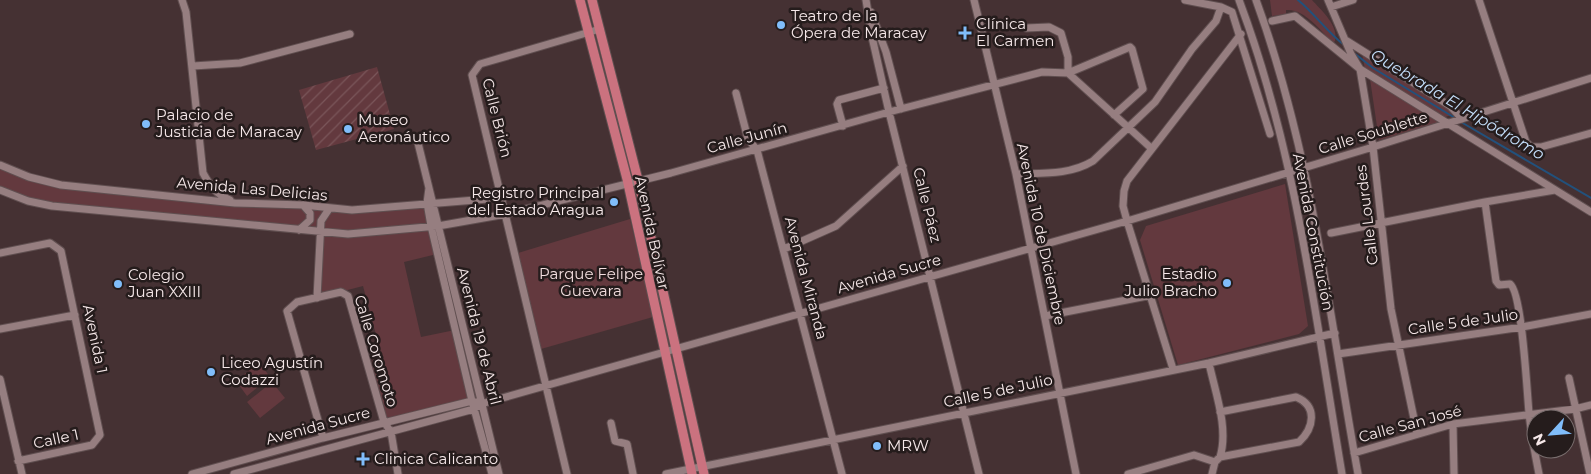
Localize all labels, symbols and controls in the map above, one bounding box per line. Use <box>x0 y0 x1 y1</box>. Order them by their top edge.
place label: Teatro de la Ópera de Maracay <box>791 6 928 42</box>
place label: Clínica El Carmen <box>976 14 1054 50</box>
marker: Teatro de la Ópera de Maracay <box>775 19 787 31</box>
marker: Clínica El Carmen <box>958 26 972 40</box>
water label: Quebrada El Hipódromo <box>1368 45 1548 164</box>
street label: Calle Brión <box>478 76 517 160</box>
place label: Palacio de Justicia de Maracay <box>155 105 303 141</box>
street label: Calle Soublette <box>1316 107 1430 158</box>
place label: Museo Aeronáutico <box>358 110 450 146</box>
marker: Palacio de Justicia de Maracay <box>140 118 152 130</box>
street label: Calle Junín <box>705 118 789 157</box>
marker: Museo Aeronáutico <box>342 123 354 135</box>
street label: Avenida 10 de Diciembre <box>1013 141 1070 327</box>
street label: Avenida Constitución <box>1289 152 1338 312</box>
street label: Calle Lourdes <box>1351 164 1382 266</box>
street label: Calle Páez <box>909 165 946 245</box>
street label: Avenida Las Delicias <box>176 172 328 205</box>
street label: Avenida Bolívar <box>631 174 674 292</box>
place label: Registro Principal del Estado Aragua <box>467 183 604 219</box>
marker: Registro Principal del Estado Aragua <box>608 196 620 208</box>
street label: Avenida Miranda <box>781 214 832 341</box>
street label: Avenida Sucre <box>835 250 943 297</box>
park label: Parque Felipe Guevara <box>539 264 643 300</box>
place label: Estadio Julio Bracho <box>1124 264 1217 300</box>
place label: Colegio Juan XXIII <box>127 265 201 301</box>
street label: Avenida 19 de Abril <box>453 265 506 407</box>
marker: Estadio Julio Bracho <box>1221 277 1233 289</box>
marker: Colegio Juan XXIII <box>112 278 124 290</box>
street label: Calle Coromoto <box>350 293 403 409</box>
street label: Avenida 1 <box>79 303 112 375</box>
street label: Calle 5 de Julio <box>1407 304 1519 339</box>
place label: Liceo Agustín Codazzi <box>221 353 323 389</box>
marker: Liceo Agustín Codazzi <box>205 366 217 378</box>
street label: Calle 5 de Julio <box>942 370 1054 411</box>
street label: Calle San José <box>1356 401 1463 446</box>
street label: Avenida Sucre <box>264 402 372 449</box>
north arrow <box>1526 409 1576 459</box>
street label: Calle 1 <box>31 424 80 453</box>
text: N <box>1529 431 1550 449</box>
place label: MRW <box>887 436 929 455</box>
marker: MRW <box>871 440 883 452</box>
place label: Clinica Calicanto <box>374 449 498 468</box>
marker: Clinica Calicanto <box>356 452 370 466</box>

